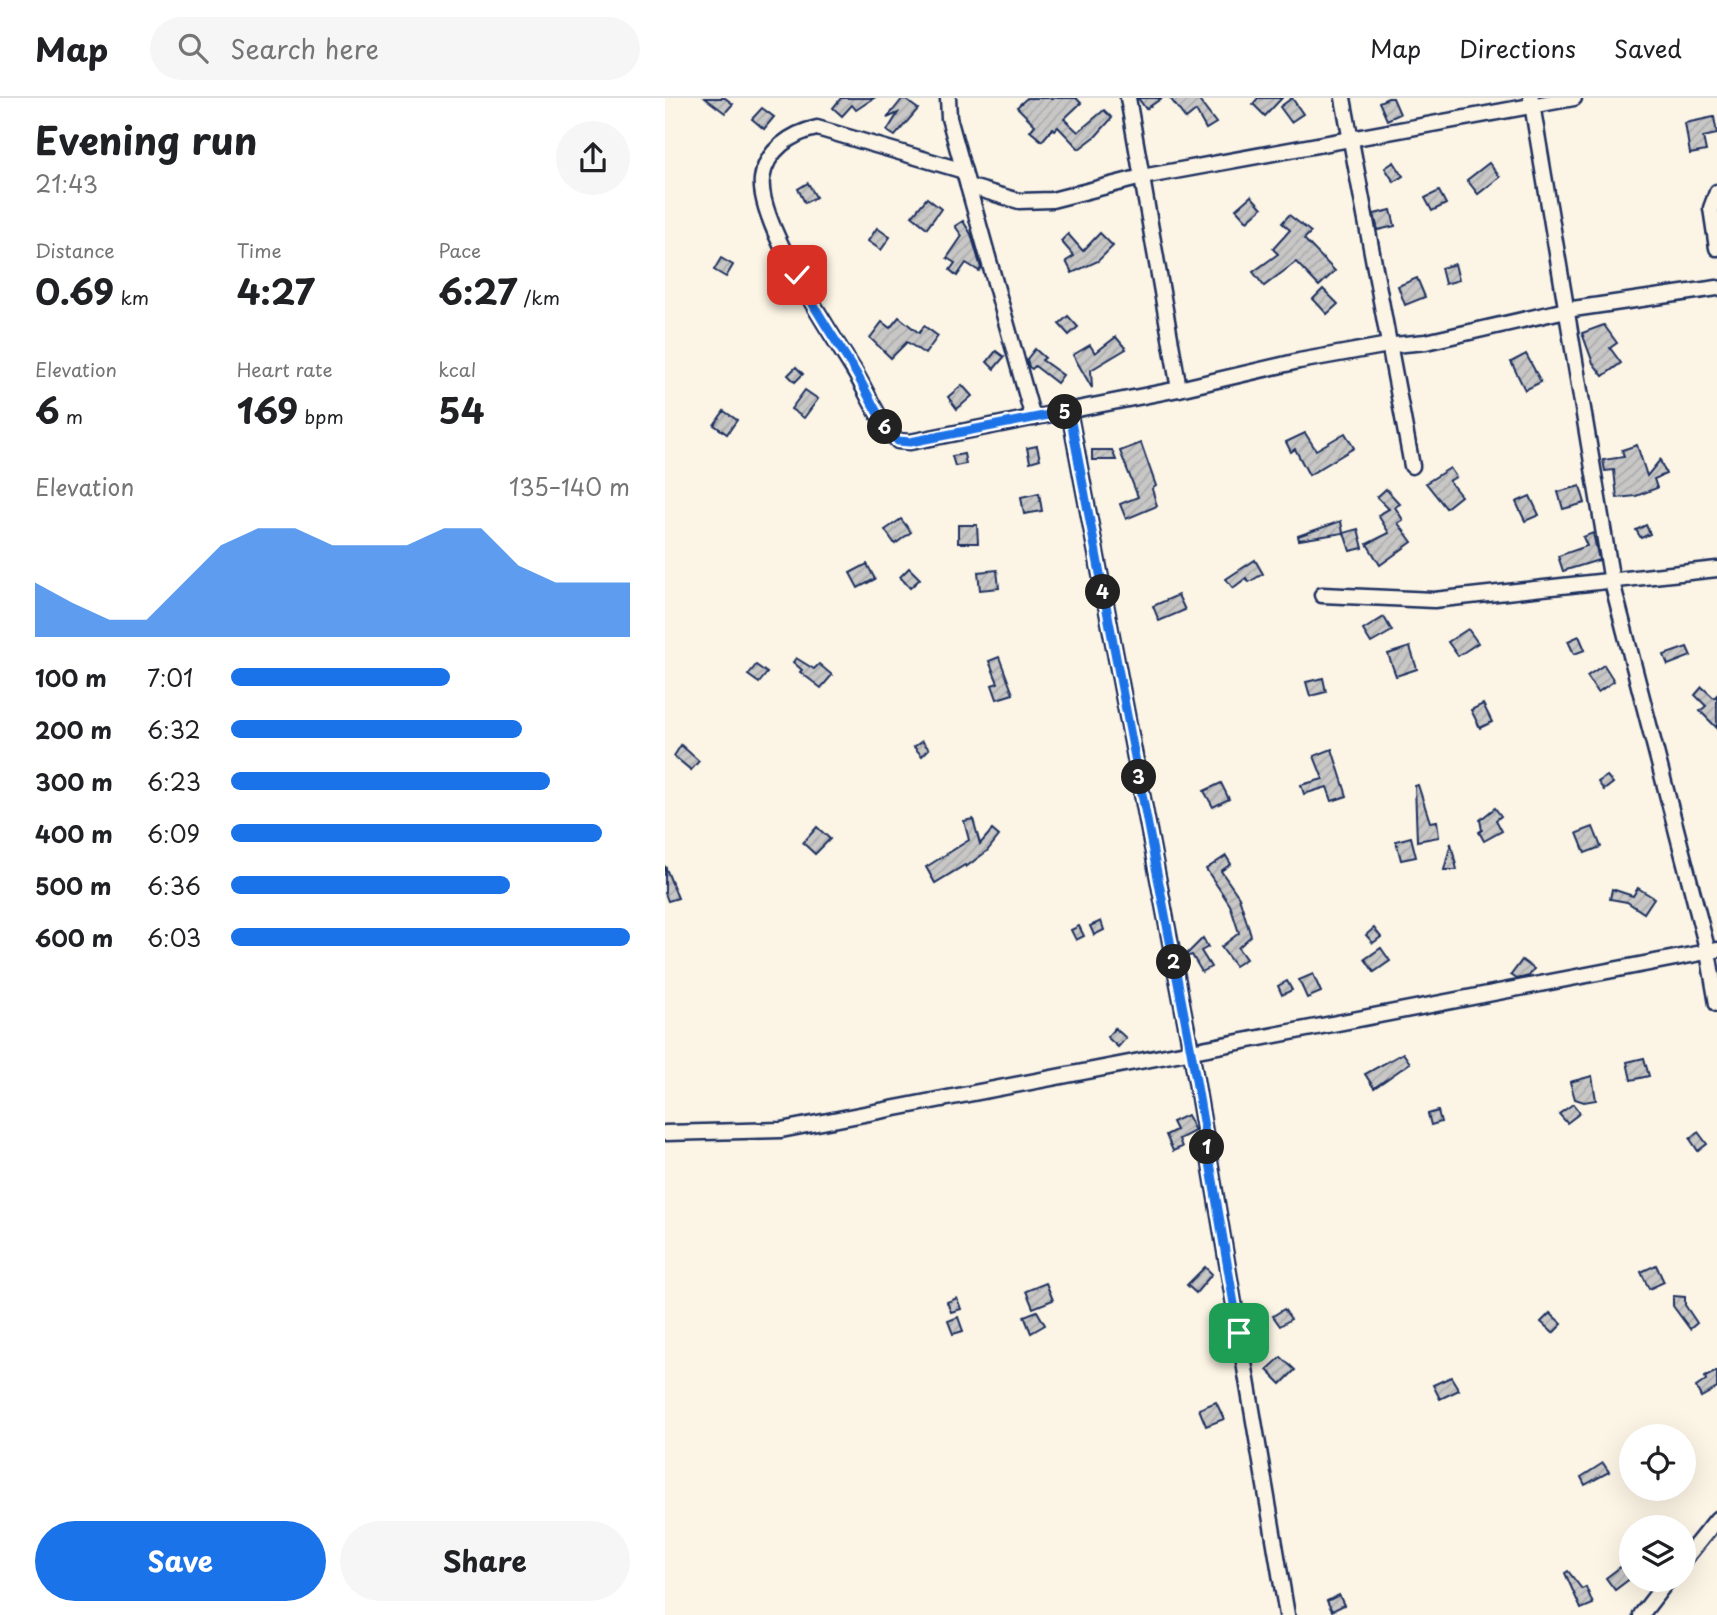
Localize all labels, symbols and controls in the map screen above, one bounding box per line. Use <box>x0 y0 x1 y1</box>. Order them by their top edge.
search box <box>150 17 640 80</box>
text: Map <box>35 23 108 73</box>
icon: search <box>174 29 212 67</box>
text: Search here <box>230 29 379 68</box>
text: Map <box>1370 30 1421 66</box>
text: Directions <box>1459 30 1576 66</box>
text: Saved <box>1614 30 1682 66</box>
text: Evening run <box>35 111 257 168</box>
button: share <box>556 121 630 195</box>
text: 21:43 <box>35 166 98 201</box>
text: Distance <box>35 236 115 264</box>
text: Time <box>237 236 282 264</box>
text: Pace <box>438 236 481 264</box>
pin <box>767 245 827 305</box>
icon: check <box>778 256 816 294</box>
text: 0.69 <box>35 264 114 317</box>
text: 4:27 <box>237 264 315 317</box>
text: 6:27 <box>438 264 517 317</box>
text: km <box>114 283 149 311</box>
text: /km <box>517 283 560 311</box>
text: Elevation <box>35 355 117 383</box>
text: Heart rate <box>237 355 333 383</box>
text: kcal <box>438 355 476 383</box>
text: 6 <box>35 383 60 436</box>
text: 169 <box>237 383 298 436</box>
text: 54 <box>438 383 485 436</box>
pin: 5 <box>1047 394 1083 430</box>
text: 5 <box>1058 397 1071 425</box>
text: m <box>60 402 83 430</box>
text: bpm <box>298 402 344 430</box>
pin: 6 <box>867 410 903 444</box>
text: 6 <box>878 412 891 440</box>
text: Elevation <box>35 469 134 504</box>
text: 135–140 m <box>509 469 630 504</box>
pin: 4 <box>1085 574 1121 610</box>
text: 4 <box>1096 577 1109 605</box>
text: 100 m <box>35 660 107 695</box>
text: 7:01 <box>147 660 193 695</box>
text: 200 m <box>35 712 112 747</box>
text: 6:32 <box>147 712 201 747</box>
pin: 3 <box>1121 760 1156 794</box>
text: 3 <box>1132 762 1145 790</box>
text: 300 m <box>35 764 113 799</box>
text: 6:23 <box>147 764 201 799</box>
text: 400 m <box>35 816 113 851</box>
text: 6:09 <box>147 816 200 851</box>
text: 500 m <box>35 868 112 903</box>
text: 6:36 <box>147 868 201 903</box>
text: 600 m <box>35 920 113 955</box>
text: 6:03 <box>147 920 201 955</box>
pin: 2 <box>1156 944 1191 980</box>
text: 2 <box>1167 947 1180 975</box>
pin: 1 <box>1189 1130 1225 1164</box>
text: 1 <box>1202 1132 1211 1160</box>
pin <box>1209 1303 1269 1363</box>
icon: arrive <box>1220 1314 1258 1352</box>
map controls <box>1619 1424 1696 1592</box>
button: locate <box>1619 1424 1696 1501</box>
button: layers <box>1619 1515 1696 1592</box>
button: Save <box>35 1521 326 1601</box>
button: Share <box>340 1521 630 1601</box>

